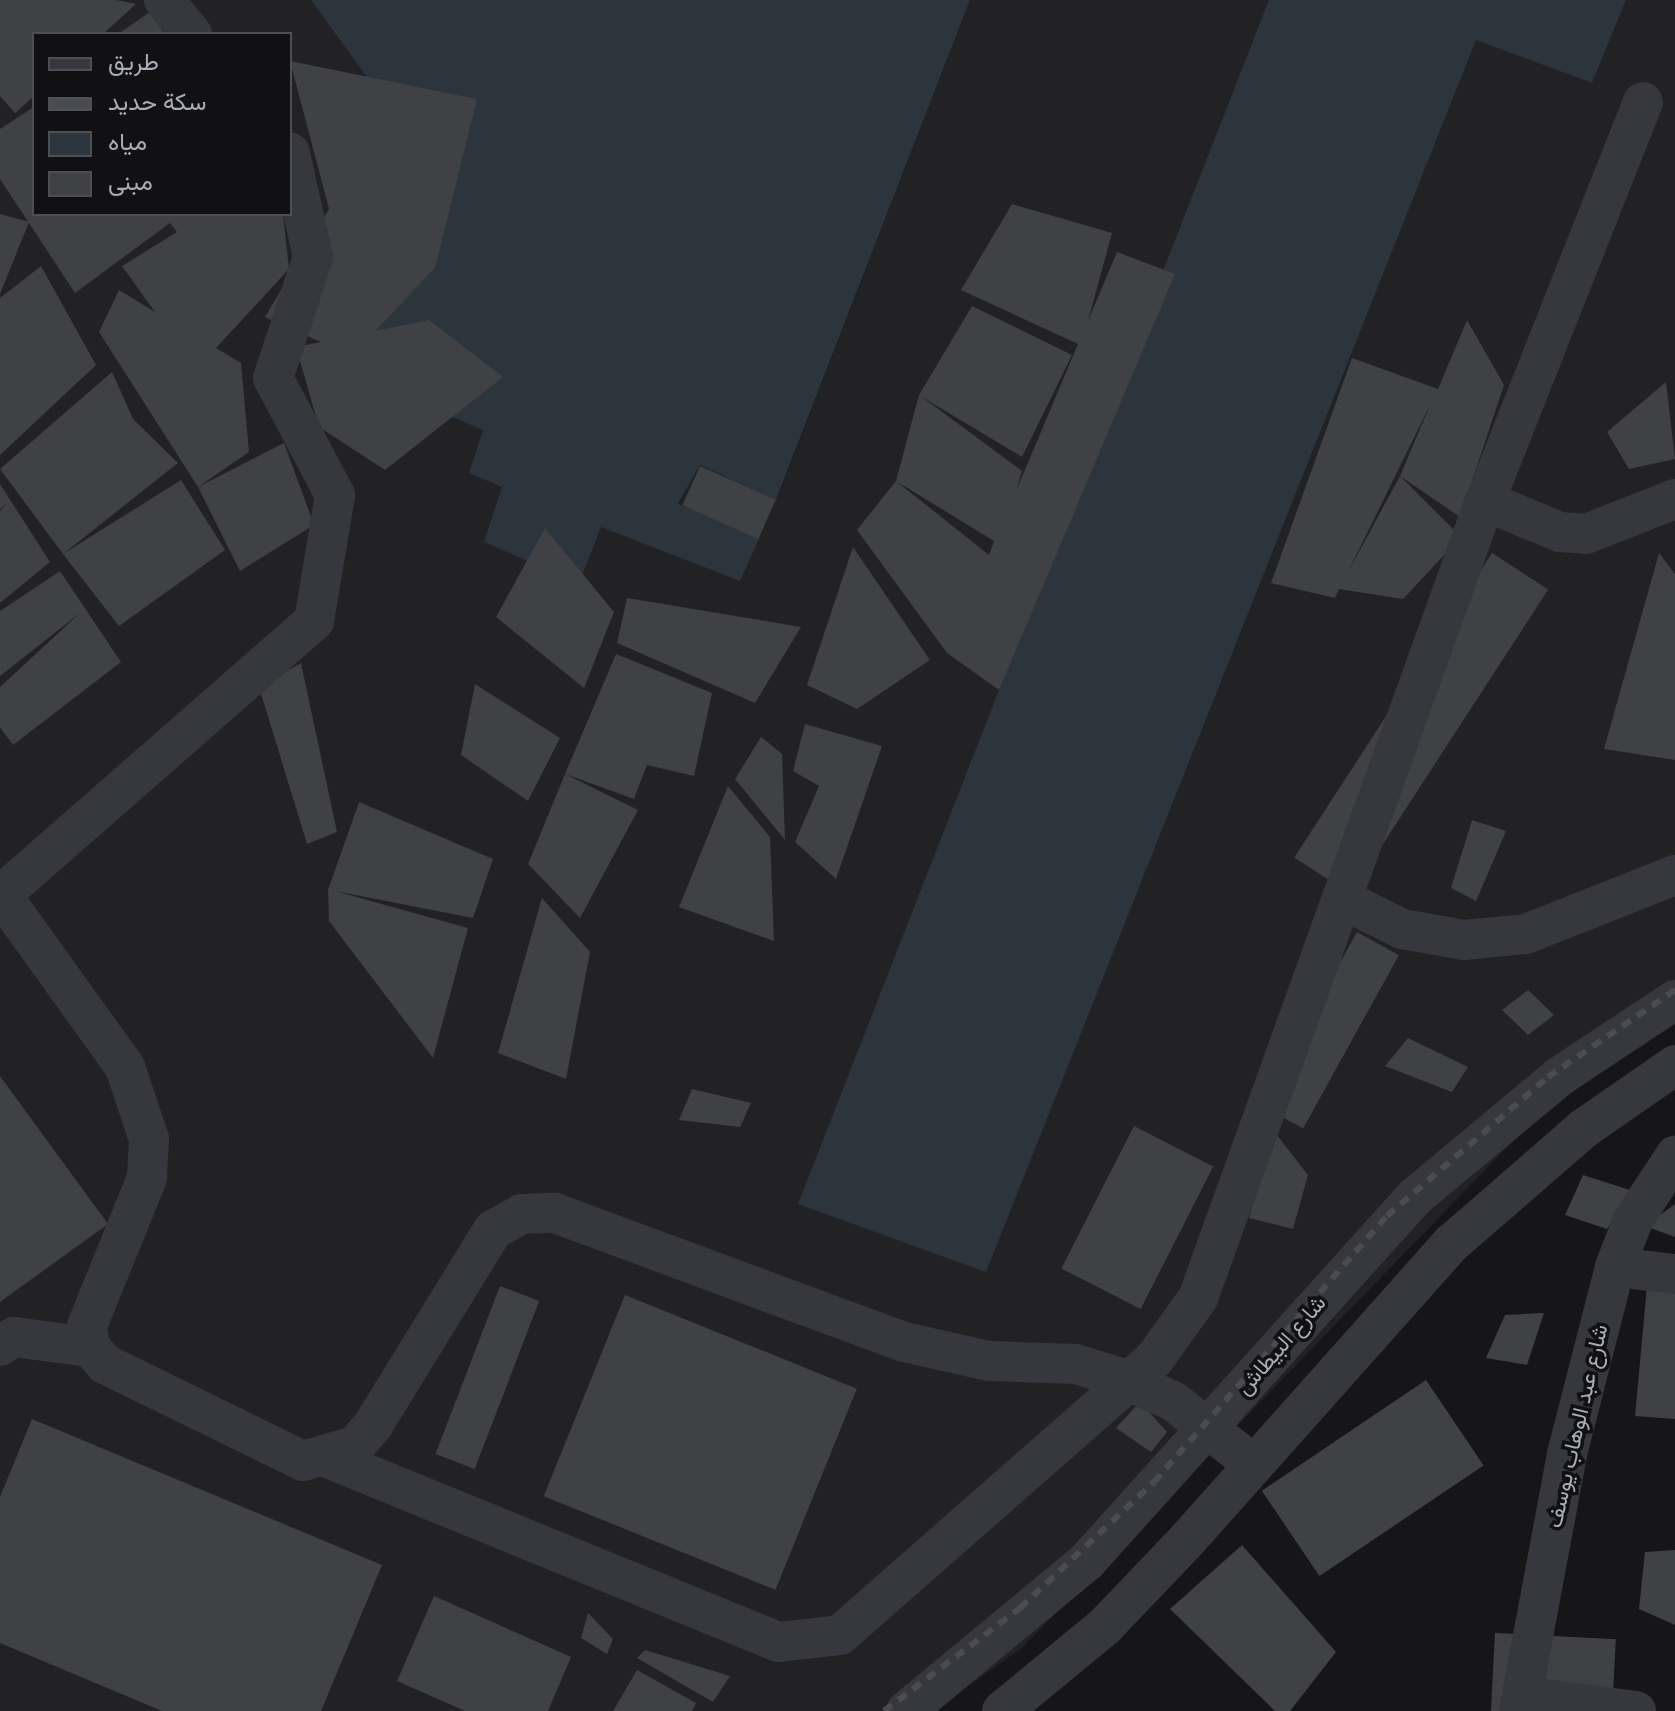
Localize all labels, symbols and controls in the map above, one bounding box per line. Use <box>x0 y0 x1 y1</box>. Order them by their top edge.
legend <box>32 32 292 216</box>
text: طريق <box>108 47 159 75</box>
text: سكة حديد <box>108 87 207 115</box>
text: مياه <box>108 127 147 155</box>
text: مبنى <box>108 167 153 195</box>
street label: شارع البيطاش <box>1231 1290 1331 1400</box>
street label: شارع عبد الوهاب يوسف <box>1541 1322 1613 1530</box>

